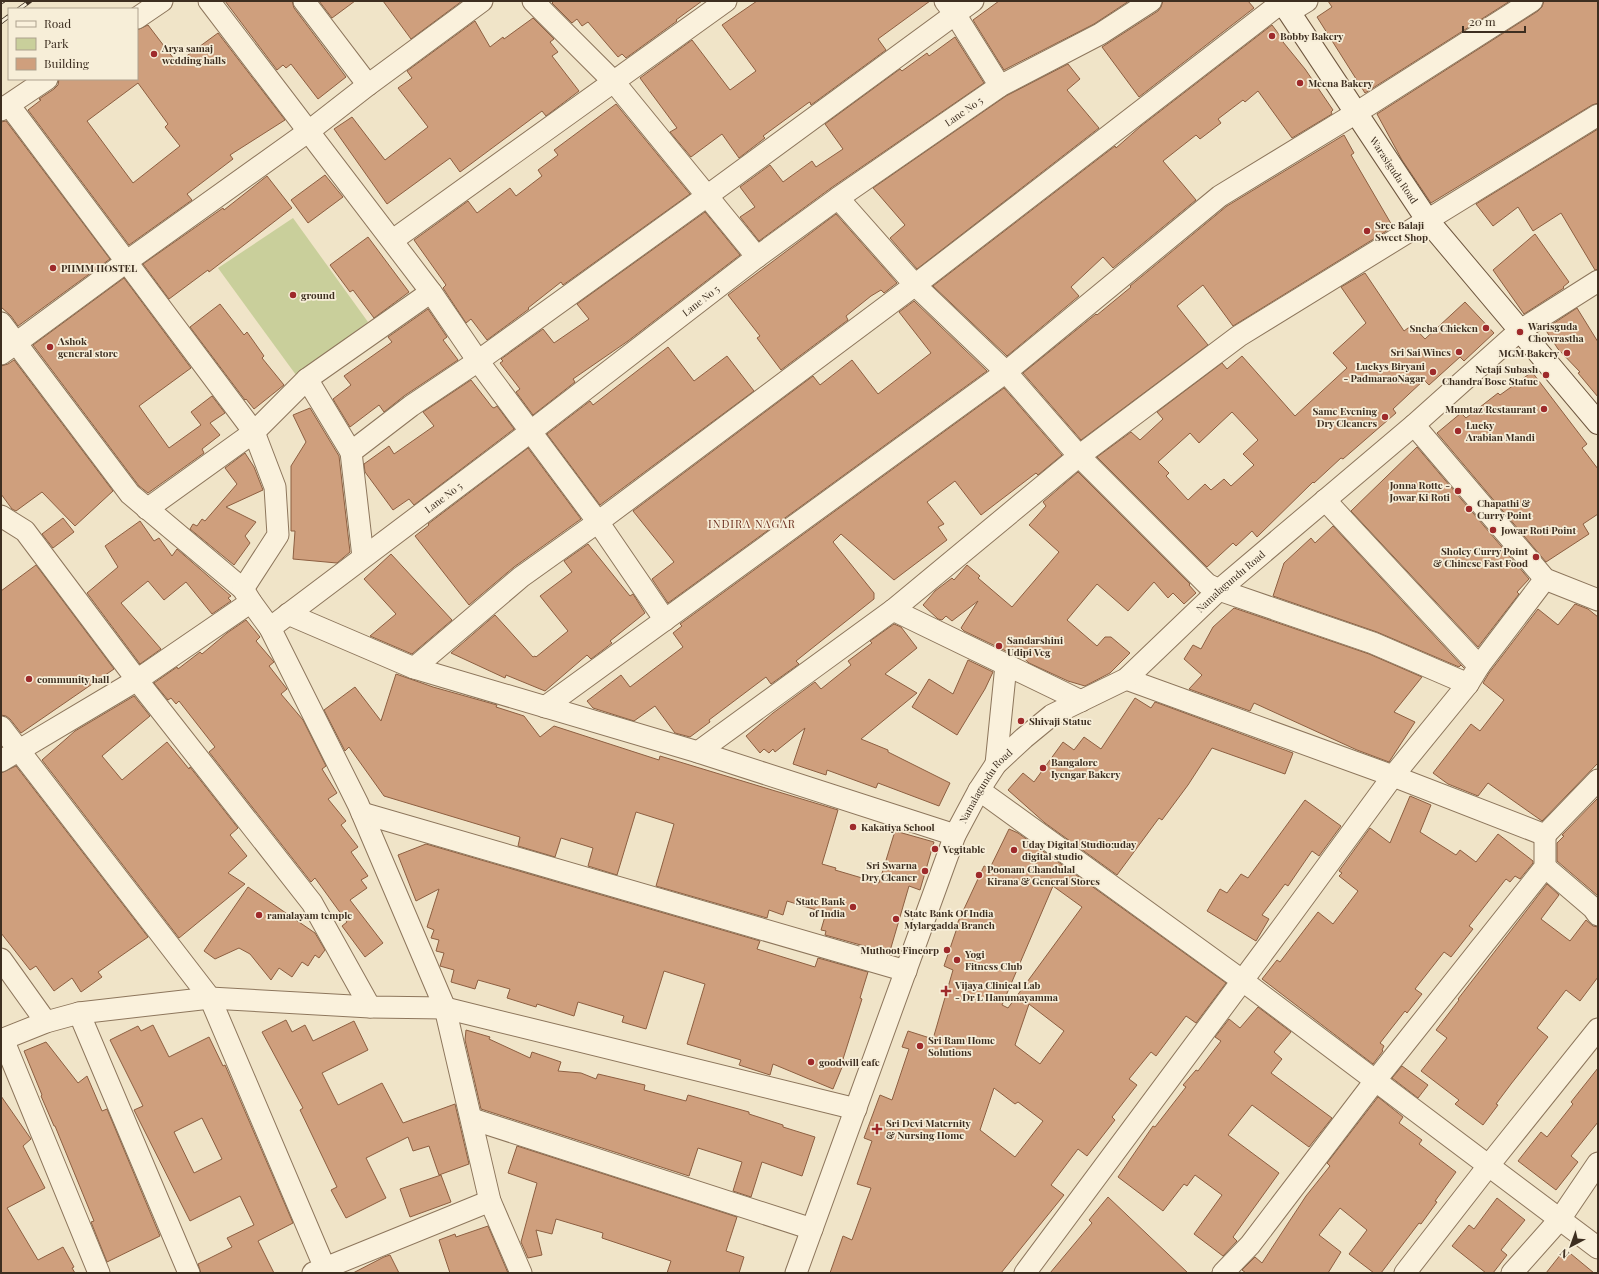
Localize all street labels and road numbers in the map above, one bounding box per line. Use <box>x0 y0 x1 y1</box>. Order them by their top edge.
street label: Lane No 5 <box>942 93 985 129</box>
street label: Warasiguda Road <box>1366 133 1421 206</box>
street label: Lane No 5 <box>679 282 722 319</box>
street label: Lane No 5 <box>422 479 465 516</box>
street label: Namalagundu Road <box>1193 547 1268 615</box>
street label: Namalagundu Road <box>956 745 1015 826</box>

